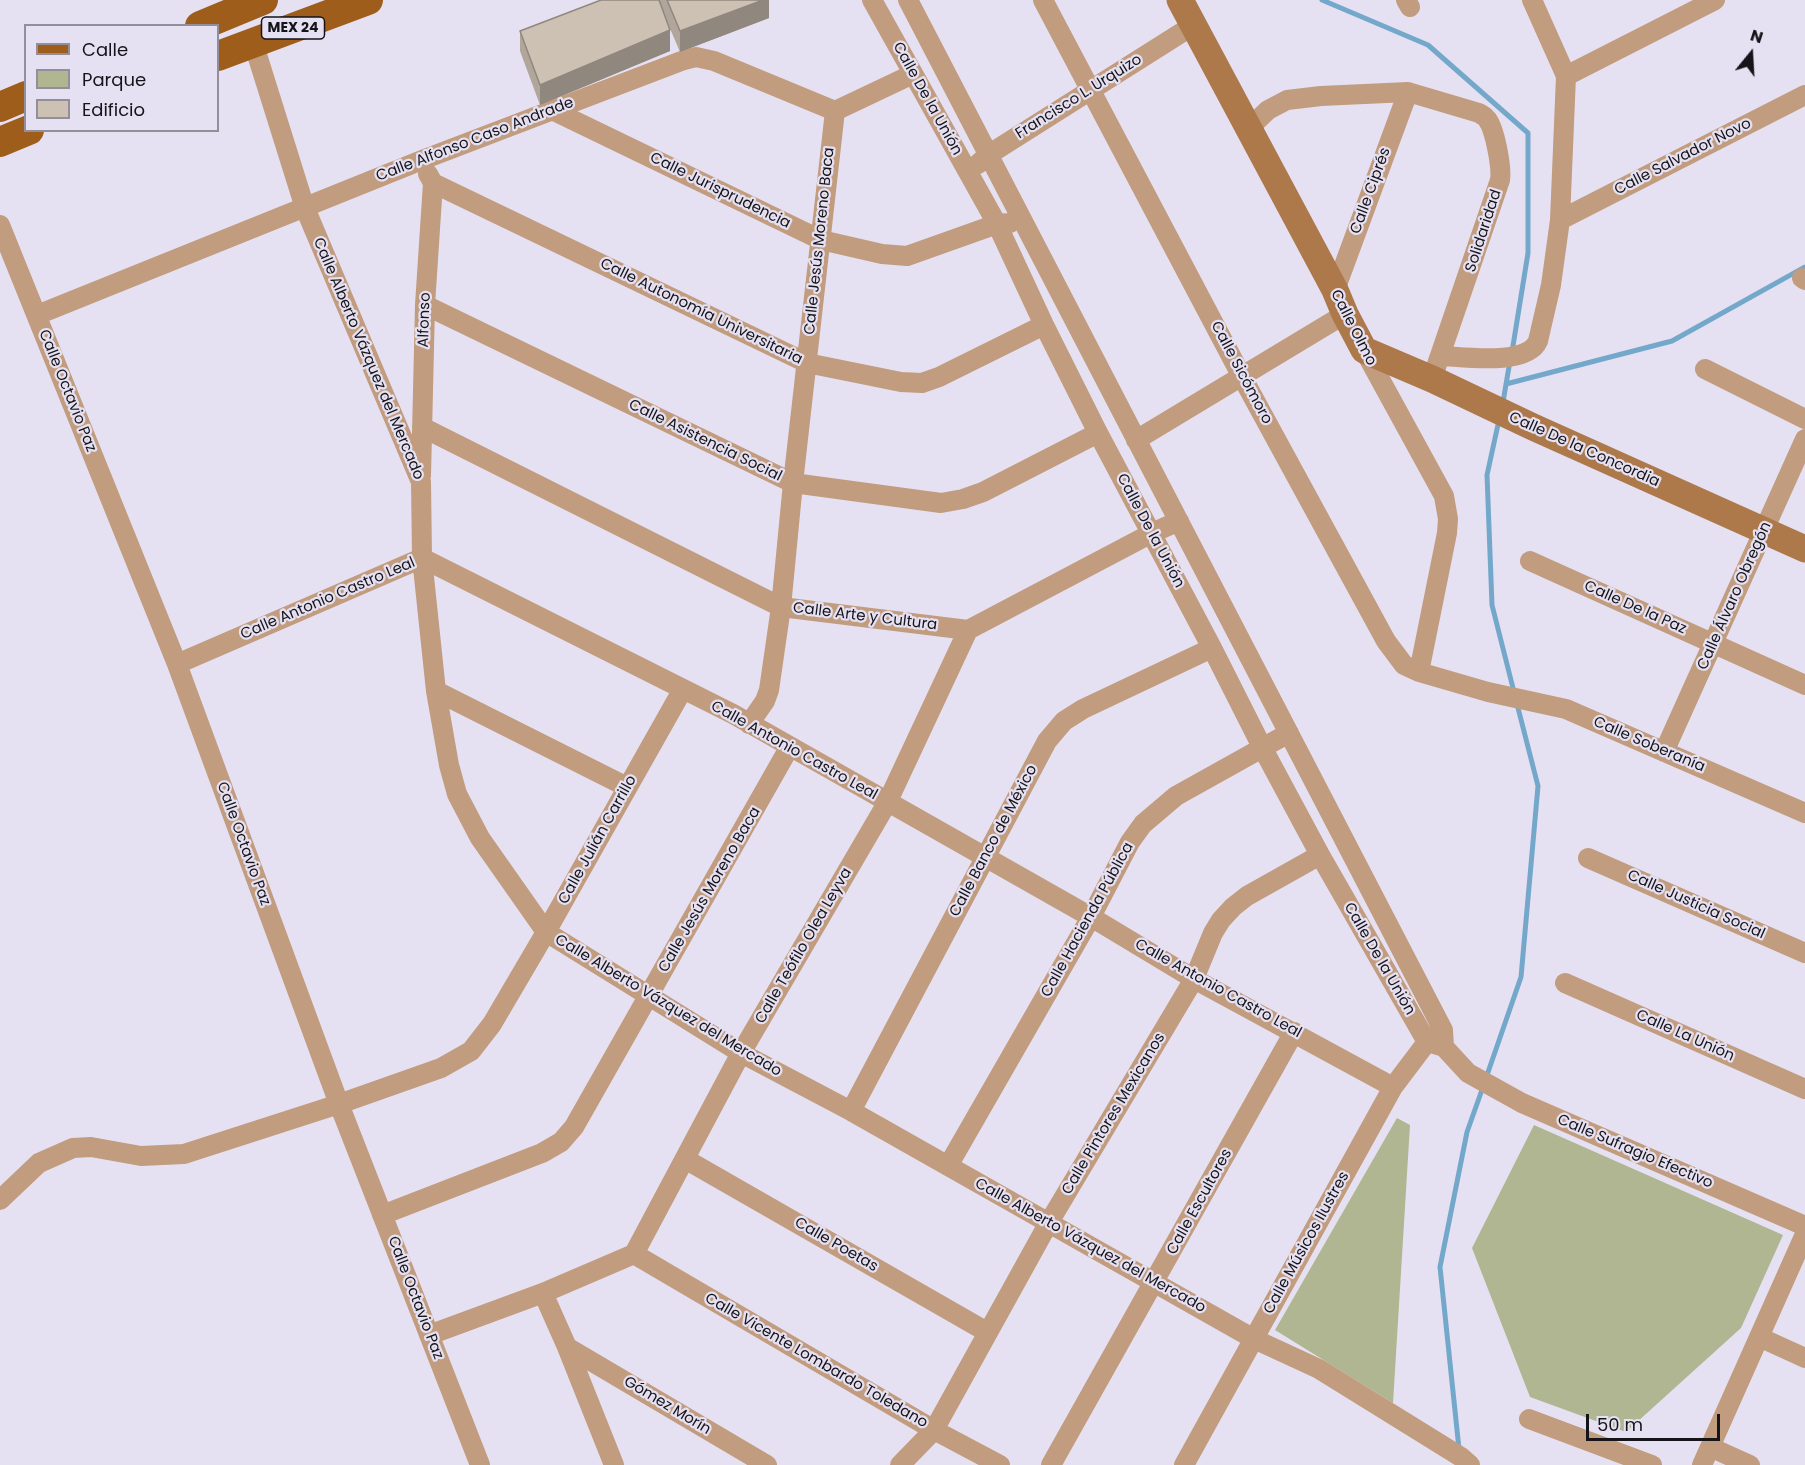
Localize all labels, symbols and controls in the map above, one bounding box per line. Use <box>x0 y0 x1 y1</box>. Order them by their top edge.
road number: MEX 24 <box>262 17 324 39</box>
legend <box>24 24 219 132</box>
north arrow <box>1721 24 1781 84</box>
text: N <box>1747 24 1766 49</box>
text: Calle <box>82 37 128 62</box>
street label: Calle De la Unión <box>888 39 966 159</box>
street label: Francisco L. Urquizo <box>1013 51 1145 143</box>
text: Parque <box>82 67 146 92</box>
street label: Calle Alfonso Caso Andrade <box>374 94 576 186</box>
text: Edificio <box>82 97 145 122</box>
street label: Calle Salvador Novo <box>1612 115 1754 199</box>
street label: Calle Ciprés <box>1347 145 1395 237</box>
street label: Calle Jesús Moreno Baca <box>801 147 839 335</box>
street label: Calle Jurisprudencia <box>647 149 793 233</box>
street label: Solidaridad <box>1462 187 1506 275</box>
street label: Calle Alberto Vázquez del Mercado <box>309 235 427 483</box>
street label: Calle Autonomía Universitaria <box>597 255 805 369</box>
street label: Calle Olmo <box>1326 287 1380 369</box>
street label: Alfonso <box>415 292 435 348</box>
street label: Calle Sicómoro <box>1206 319 1276 427</box>
street label: Calle Octavio Paz <box>34 327 100 455</box>
street label: Calle Asistencia Social <box>625 396 785 486</box>
street label: Calle De la Concordia <box>1506 409 1662 491</box>
street label: Calle De la Unión <box>1112 471 1188 591</box>
street label: Calle Álvaro Obregón <box>1694 519 1776 673</box>
street label: Calle Antonio Castro Leal <box>238 554 418 644</box>
street label: Calle De la Paz <box>1581 577 1689 639</box>
street label: Calle Arte y Cultura <box>792 599 938 635</box>
street label: Calle Antonio Castro Leal <box>707 698 881 804</box>
street label: Calle Soberanía <box>1591 713 1707 777</box>
street label: Calle Banco de México <box>946 762 1042 920</box>
street label: Calle Julián Carrillo <box>555 772 641 908</box>
street label: Calle Octavio Paz <box>212 780 274 908</box>
street label: Calle Jesús Moreno Baca <box>655 804 765 976</box>
street label: Calle Hacienda Pública <box>1038 840 1138 1000</box>
street label: Calle Teófilo Olea Leyva <box>752 865 856 1027</box>
street label: Calle Justicia Social <box>1624 866 1768 944</box>
street label: Calle De la Unión <box>1340 900 1418 1018</box>
street label: Calle Alberto Vázquez del Mercado <box>551 931 785 1081</box>
street label: Calle Antonio Castro Leal <box>1131 936 1305 1042</box>
street label: Calle La Unión <box>1633 1006 1737 1066</box>
street label: Calle Pintores Mexicanos <box>1059 1030 1169 1198</box>
street label: Calle Sufragio Efectivo <box>1555 1111 1715 1193</box>
street label: Calle Escultores <box>1163 1146 1237 1258</box>
street label: Calle Músicos Ilustres <box>1260 1169 1354 1317</box>
street label: Calle Alberto Vázquez del Mercado <box>971 1175 1209 1317</box>
street label: Calle Poetas <box>791 1214 881 1276</box>
street label: Calle Octavio Paz <box>383 1234 447 1362</box>
street label: Calle Vicente Lombardo Toledano <box>701 1290 931 1432</box>
street label: Gómez Morín <box>620 1373 714 1439</box>
scale bar <box>1589 1402 1722 1440</box>
text: 50 m <box>1597 1412 1643 1437</box>

